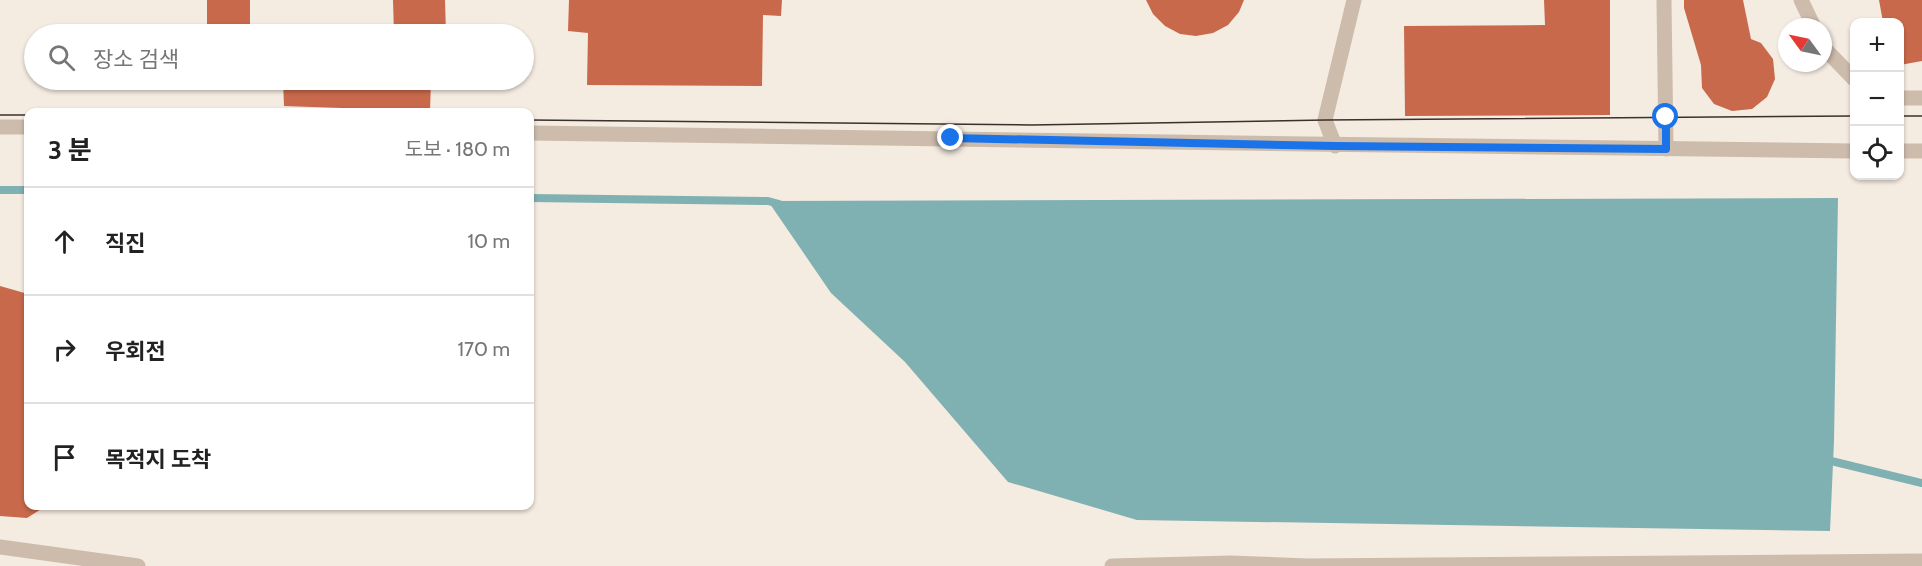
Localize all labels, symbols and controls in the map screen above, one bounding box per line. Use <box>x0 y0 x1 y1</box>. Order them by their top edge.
north arrow <box>1778 18 1832 72</box>
map controls <box>1850 18 1904 180</box>
button: + <box>1850 18 1904 72</box>
search box <box>24 24 534 90</box>
icon: search <box>45 41 78 74</box>
text: 장소 검색 <box>93 46 179 73</box>
button: − <box>1850 72 1904 126</box>
route start <box>1652 103 1678 129</box>
route end <box>937 124 963 150</box>
button: locate <box>1850 126 1904 180</box>
text: 3 분 <box>48 134 92 166</box>
text: 도보 · 180 m <box>405 137 510 161</box>
icon: ahead <box>48 225 81 258</box>
text: 10 m <box>467 229 510 253</box>
text: 직진 <box>105 230 145 257</box>
icon: right <box>48 333 81 366</box>
text: 170 m <box>458 337 510 361</box>
text: 우회전 <box>105 338 166 365</box>
icon: arrive <box>48 441 81 474</box>
text: 목적지 도착 <box>105 446 211 473</box>

